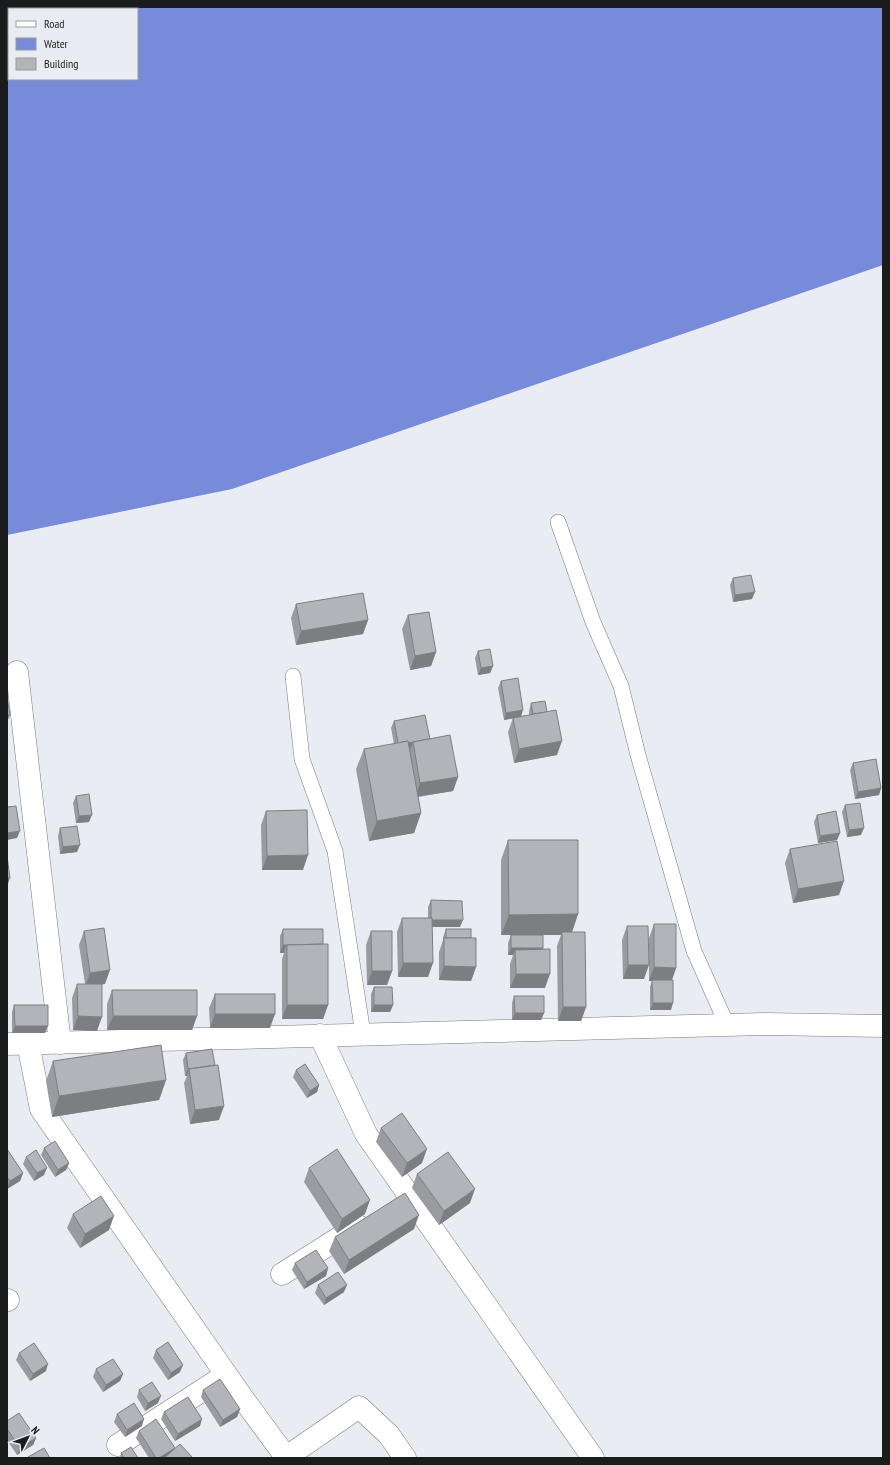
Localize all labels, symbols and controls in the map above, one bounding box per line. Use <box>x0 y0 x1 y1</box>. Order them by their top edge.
legend <box>8 8 138 80</box>
text: Road <box>44 16 64 31</box>
text: Water <box>44 36 69 51</box>
text: Building <box>44 56 79 71</box>
north arrow <box>8 1417 48 1457</box>
text: N <box>28 1423 43 1437</box>

